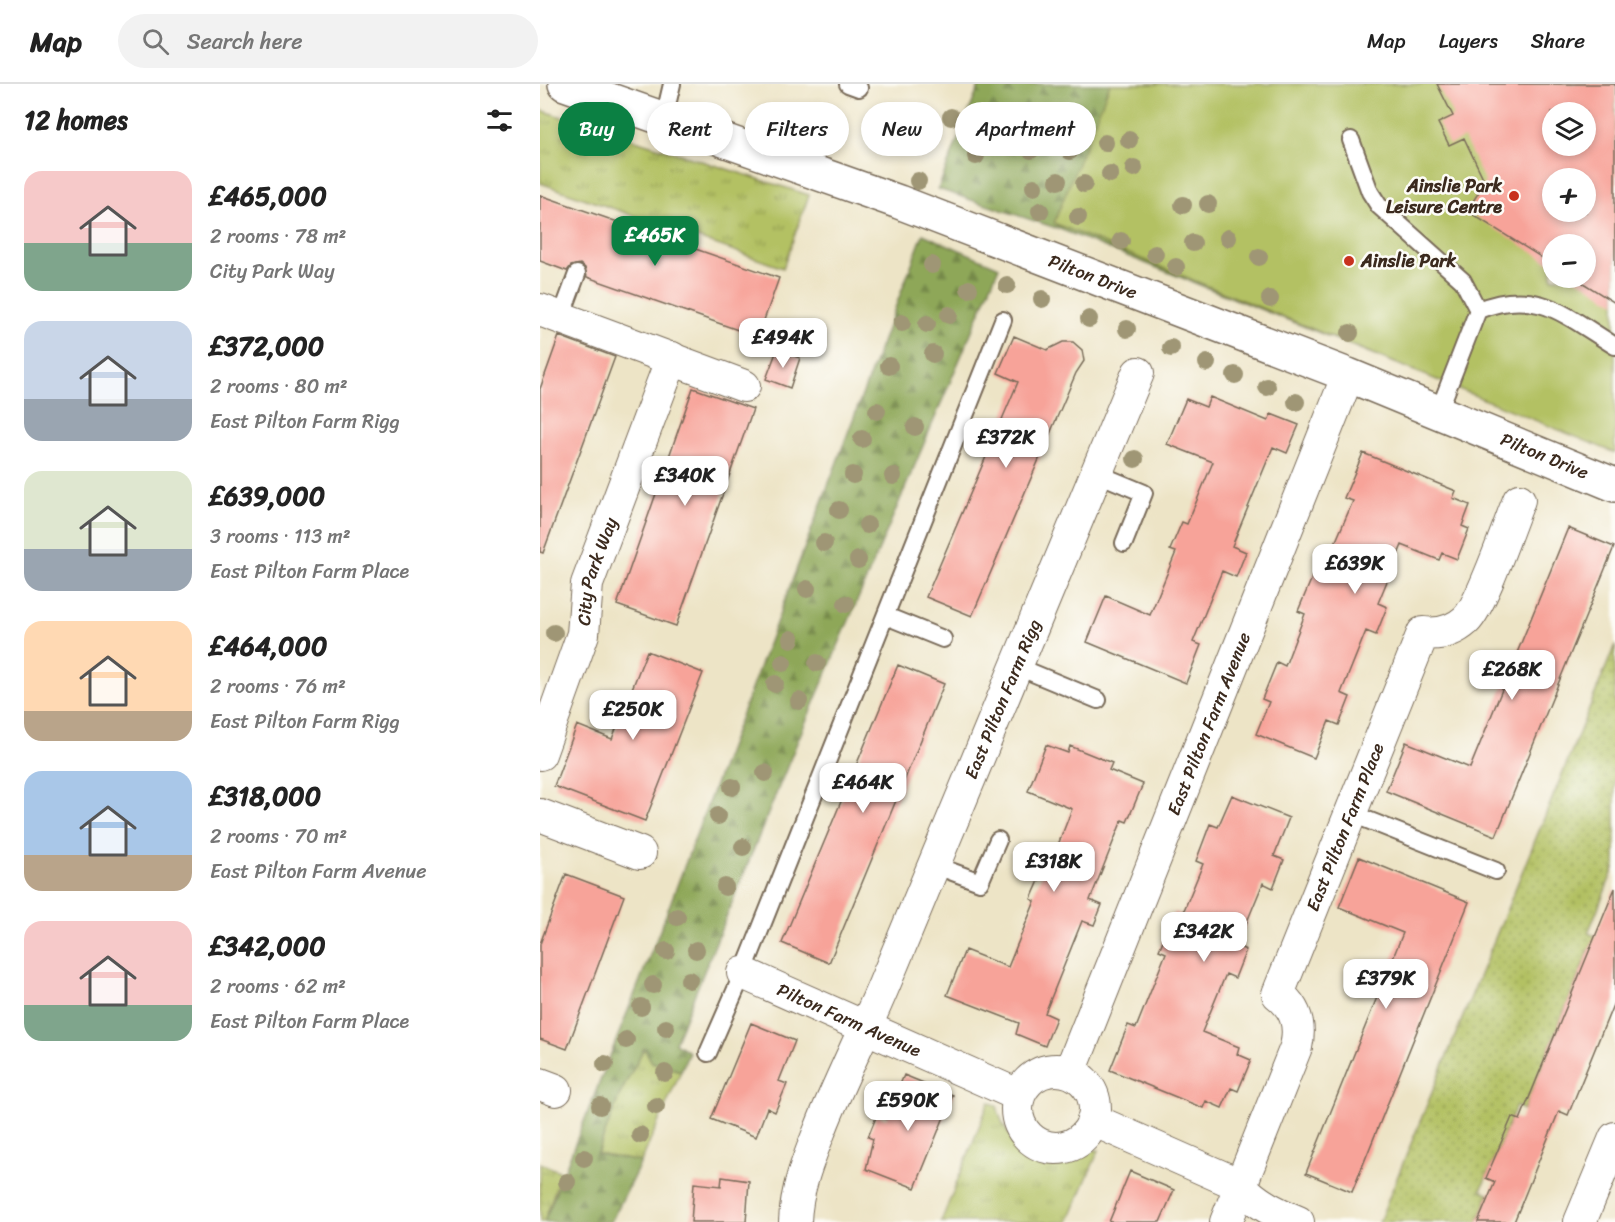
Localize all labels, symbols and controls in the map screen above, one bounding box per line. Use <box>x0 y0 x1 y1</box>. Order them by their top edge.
search box <box>118 14 538 68</box>
text: Map <box>30 17 82 66</box>
text: Search here <box>187 22 303 61</box>
text: Map <box>1367 22 1406 60</box>
text: Layers <box>1439 22 1498 60</box>
text: Share <box>1531 22 1585 60</box>
icon: search <box>139 25 172 58</box>
text: 12 homes <box>24 97 128 143</box>
chip: Buy <box>558 102 635 156</box>
chip: Rent <box>647 102 733 156</box>
chip: Filters <box>745 102 849 156</box>
chip: New <box>861 102 943 156</box>
chip: Apartment <box>955 102 1096 156</box>
map controls <box>1542 102 1596 288</box>
button: layers <box>1542 102 1596 156</box>
icon: filters <box>483 104 516 137</box>
button: + <box>1542 168 1596 222</box>
place label: Ainslie Park Leisure Centre <box>1386 170 1502 223</box>
text: £465,000 <box>210 173 327 219</box>
marker: Ainslie Park Leisure Centre <box>1507 189 1521 203</box>
icon: home <box>72 195 144 267</box>
pin: £465K <box>613 216 697 267</box>
text: £465K <box>626 218 684 253</box>
text: 2 rooms · 78 m² <box>210 219 346 254</box>
button: − <box>1542 234 1596 288</box>
street label: Pilton Drive <box>1044 245 1142 308</box>
place label: Ainslie Park <box>1360 245 1457 277</box>
text: City Park Way <box>210 254 335 289</box>
marker: Ainslie Park <box>1342 254 1356 268</box>
pin: £494K <box>741 318 825 369</box>
text: £494K <box>753 320 813 355</box>
text: £372,000 <box>210 323 324 369</box>
icon: home <box>72 345 144 417</box>
text: 2 rooms · 80 m² <box>210 369 348 404</box>
text: East Pilton Farm Rigg <box>210 404 400 439</box>
pin: £372K <box>964 418 1048 469</box>
text: £372K <box>978 420 1034 455</box>
street label: Pilton Drive <box>1495 423 1594 489</box>
pin: £340K <box>643 456 727 507</box>
text: £340K <box>656 458 714 493</box>
text: £639,000 <box>210 473 325 519</box>
icon: home <box>72 495 144 567</box>
street label: City Park Way <box>568 512 627 627</box>
text: 3 rooms · 113 m² <box>210 519 351 554</box>
pin: £639K <box>1313 544 1397 595</box>
text: £639K <box>1326 546 1384 581</box>
text: East Pilton Farm Place <box>210 554 409 589</box>
street label: East Pilton Farm Rigg <box>955 614 1050 784</box>
text: £464,000 <box>210 623 327 669</box>
street label: East Pilton Farm Avenue <box>1158 627 1260 820</box>
icon: home <box>72 645 144 717</box>
pin: £268K <box>1470 650 1554 701</box>
text: £268K <box>1483 652 1541 687</box>
text: 2 rooms · 76 m² <box>210 669 346 704</box>
pin: £250K <box>591 690 675 741</box>
text: £250K <box>603 692 663 727</box>
text: East Pilton Farm Rigg <box>210 704 400 739</box>
street label: East Pilton Farm Place <box>1297 738 1393 916</box>
pin: £464K <box>821 763 905 814</box>
text: £464K <box>833 765 893 800</box>
text: £318,000 <box>210 773 321 819</box>
icon: home <box>72 795 144 867</box>
text: 2 rooms · 70 m² <box>210 819 347 854</box>
pin: £318K <box>1012 842 1096 893</box>
text: £318K <box>1027 844 1081 879</box>
text: East Pilton Farm Avenue <box>210 854 427 889</box>
pin: £342K <box>1162 912 1246 963</box>
text: £342K <box>1175 914 1233 949</box>
text: £342,000 <box>210 923 326 969</box>
icon: home <box>72 945 144 1017</box>
pin: £379K <box>1344 959 1428 1010</box>
text: £379K <box>1357 961 1415 996</box>
text: 2 rooms · 62 m² <box>210 969 346 1004</box>
street label: Pilton Farm Avenue <box>772 974 927 1066</box>
text: East Pilton Farm Place <box>210 1004 409 1039</box>
pin: £590K <box>866 1081 950 1132</box>
text: £590K <box>878 1083 938 1118</box>

